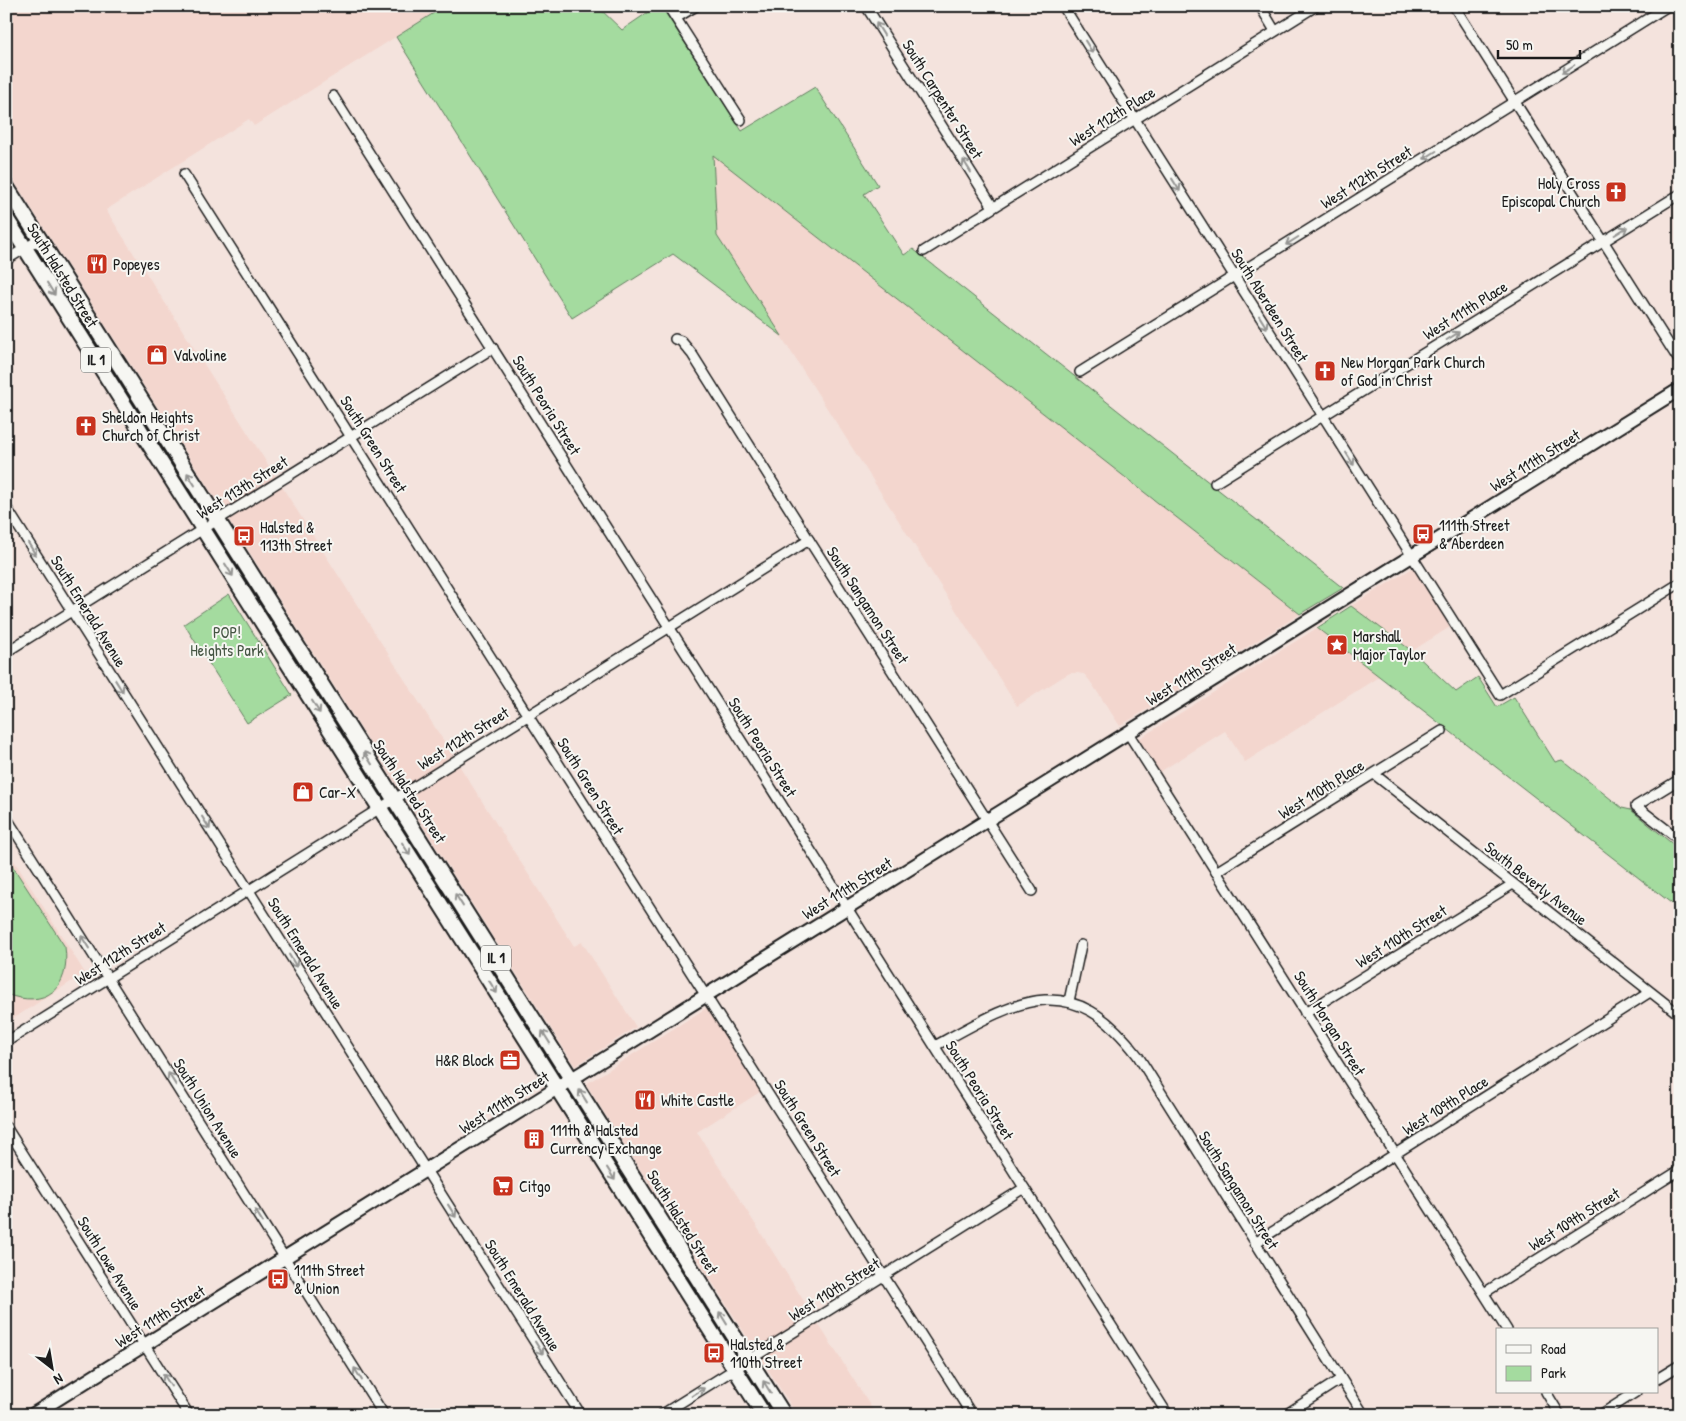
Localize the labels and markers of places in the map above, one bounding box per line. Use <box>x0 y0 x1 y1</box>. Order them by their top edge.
place label: Holy Cross Episcopal Church <box>1502 172 1600 212</box>
church icon: Holy Cross Episcopal Church <box>1604 180 1628 204</box>
restaurant icon: Popeyes <box>85 252 109 276</box>
place label: Popeyes <box>113 253 160 275</box>
shop icon: Valvoline <box>145 343 169 367</box>
place label: Valvoline <box>173 344 227 366</box>
place label: New Morgan Park Church of God in Christ <box>1341 351 1485 391</box>
church icon: New Morgan Park Church of God in Christ <box>1313 359 1337 383</box>
place label: Sheldon Heights Church of Christ <box>102 406 200 446</box>
church icon: Sheldon Heights Church of Christ <box>74 414 98 438</box>
place label: 111th Street & Aberdeen <box>1439 514 1510 554</box>
place label: Halsted & 113th Street <box>260 516 332 556</box>
bus stop icon: 111th Street & Aberdeen <box>1411 522 1435 546</box>
bus stop icon: Halsted & 113th Street <box>232 524 256 548</box>
place label: Marshall Major Taylor <box>1353 625 1426 665</box>
place icon: Marshall Major Taylor <box>1325 633 1349 657</box>
shop icon: Car-X <box>291 780 315 804</box>
place label: Car-X <box>319 781 357 803</box>
office icon: H&R Block <box>498 1048 522 1072</box>
place label: H&R Block <box>435 1049 494 1071</box>
restaurant icon: White Castle <box>633 1088 657 1112</box>
place label: White Castle <box>661 1089 735 1111</box>
place label: 111th & Halsted Currency Exchange <box>550 1119 663 1159</box>
building icon: 111th & Halsted Currency Exchange <box>522 1127 546 1151</box>
supermarket icon: Citgo <box>491 1174 515 1198</box>
place label: Citgo <box>519 1175 551 1197</box>
place label: 111th Street & Union <box>294 1259 365 1299</box>
bus stop icon: 111th Street & Union <box>266 1267 290 1291</box>
place label: Halsted & 110th Street <box>730 1333 802 1373</box>
bus stop icon: Halsted & 110th Street <box>702 1341 726 1365</box>

